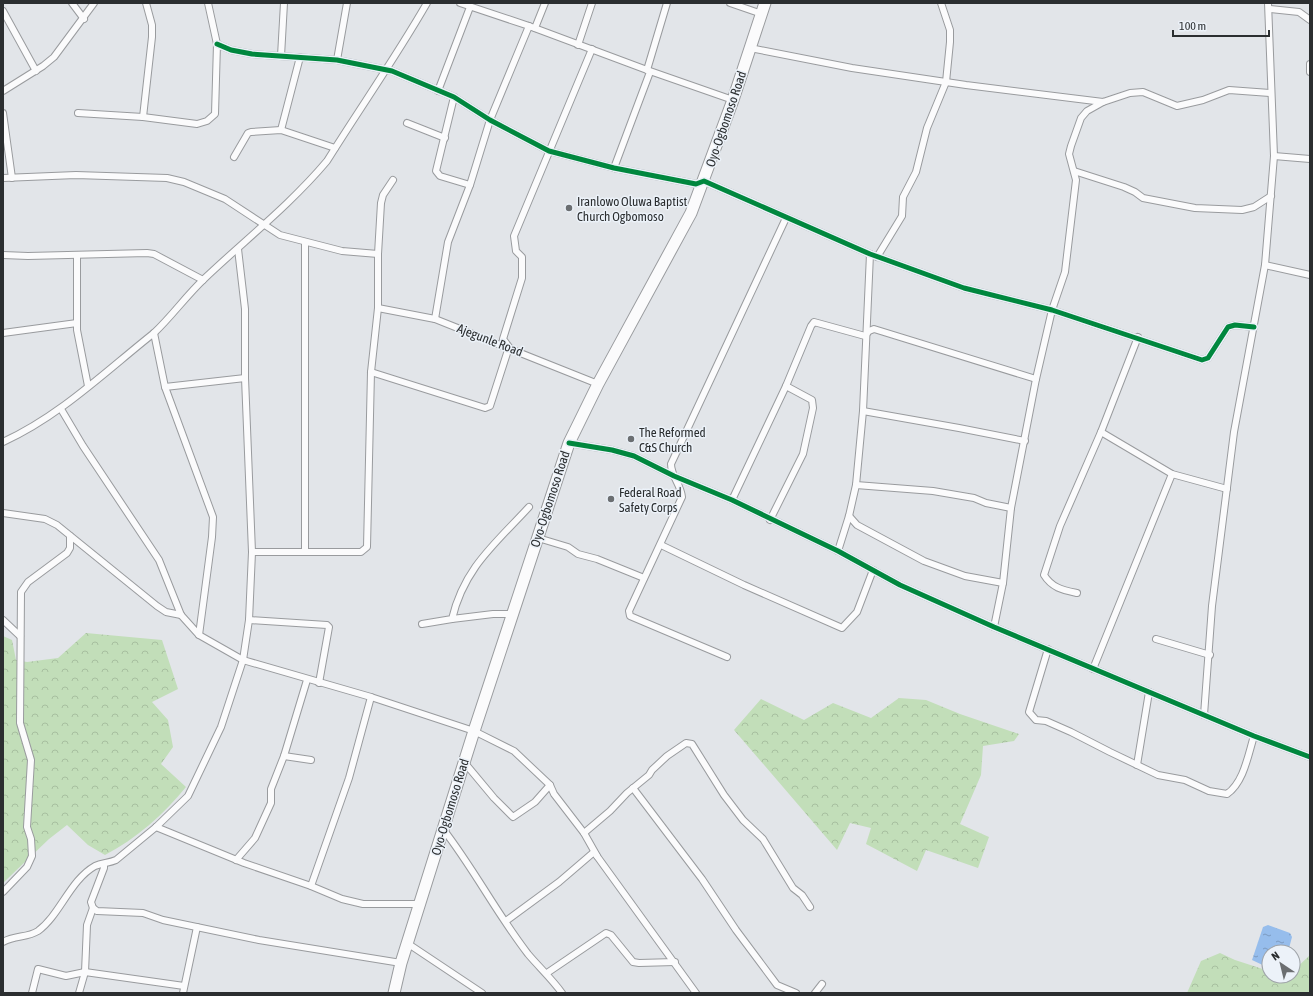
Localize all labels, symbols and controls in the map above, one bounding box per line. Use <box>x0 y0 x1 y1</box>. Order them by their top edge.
scale bar <box>1173 12 1269 38</box>
text: 100 m <box>1179 19 1206 33</box>
street label: Oyo-Ogbomoso Road <box>703 69 749 169</box>
place label: Iranlowo Oluwa Baptist Church Ogbomoso <box>577 194 688 224</box>
marker: Iranlowo Oluwa Baptist Church Ogbomoso <box>564 203 574 213</box>
street label: Ajegunle Road <box>455 321 525 359</box>
place label: The Reformed C&S Church <box>639 425 706 455</box>
marker: The Reformed C&S Church <box>626 434 636 444</box>
street label: Oyo-Ogbomoso Road <box>527 449 573 549</box>
place label: Federal Road Safety Corps <box>619 485 682 515</box>
marker: Federal Road Safety Corps <box>606 494 616 504</box>
street label: Oyo-Ogbomoso Road <box>428 757 472 857</box>
north arrow <box>1261 944 1301 984</box>
text: N <box>1269 949 1281 963</box>

